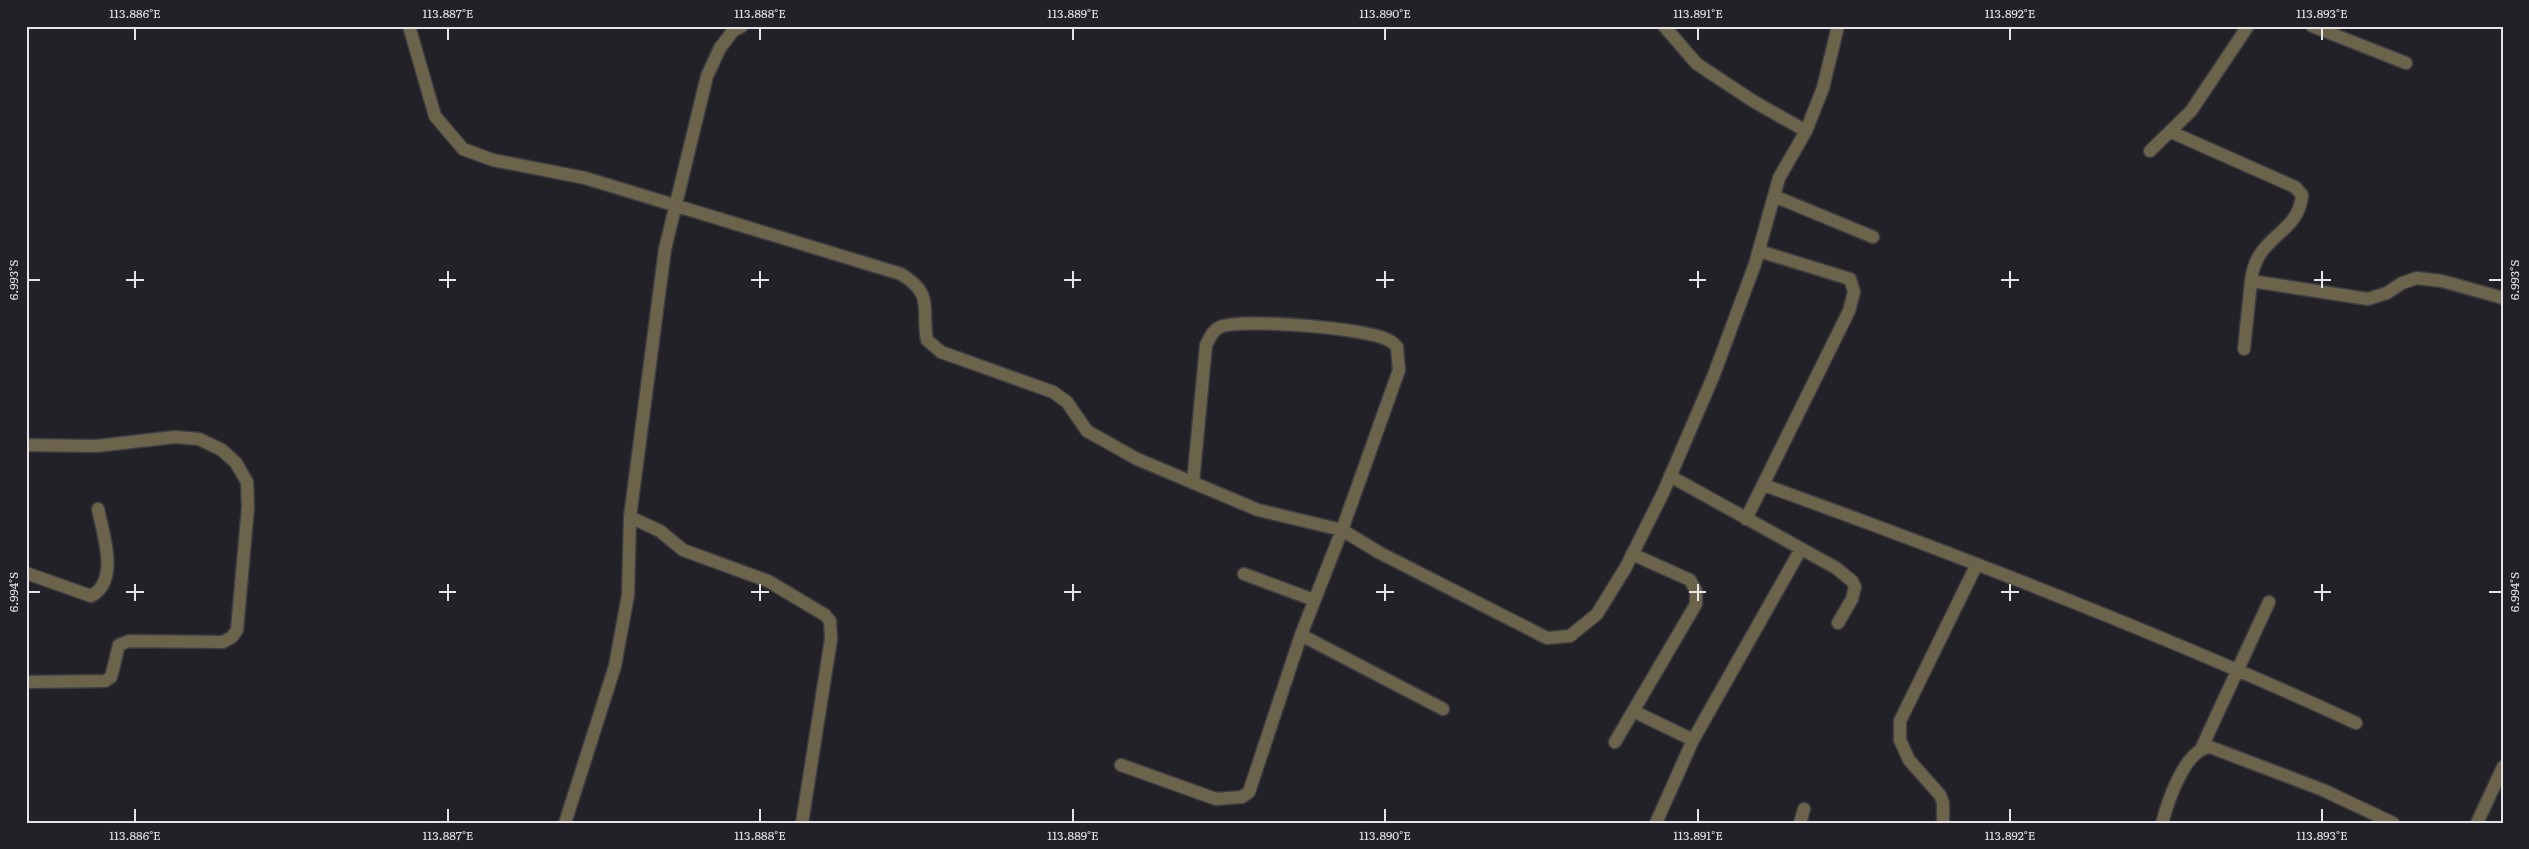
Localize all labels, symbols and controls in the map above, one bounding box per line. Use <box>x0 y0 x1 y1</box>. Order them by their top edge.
text: 113.886°E <box>109 4 161 22</box>
text: 113.887°E <box>422 4 474 22</box>
text: 113.888°E <box>734 4 786 22</box>
text: 113.889°E <box>1047 4 1099 22</box>
text: 113.890°E <box>1359 4 1411 22</box>
text: 113.891°E <box>1673 4 1723 22</box>
text: 113.892°E <box>1985 4 2036 22</box>
text: 113.893°E <box>2296 4 2348 22</box>
text: 6.993°S <box>4 260 22 300</box>
text: 6.993°S <box>2505 260 2523 300</box>
text: 6.994°S <box>4 572 22 612</box>
text: 6.994°S <box>2505 572 2523 612</box>
text: 113.886°E <box>109 826 161 844</box>
text: 113.887°E <box>422 826 474 844</box>
text: 113.888°E <box>734 826 786 844</box>
text: 113.889°E <box>1047 826 1099 844</box>
text: 113.890°E <box>1359 826 1411 844</box>
text: 113.891°E <box>1673 826 1723 844</box>
text: 113.892°E <box>1985 826 2036 844</box>
text: 113.893°E <box>2296 826 2348 844</box>

